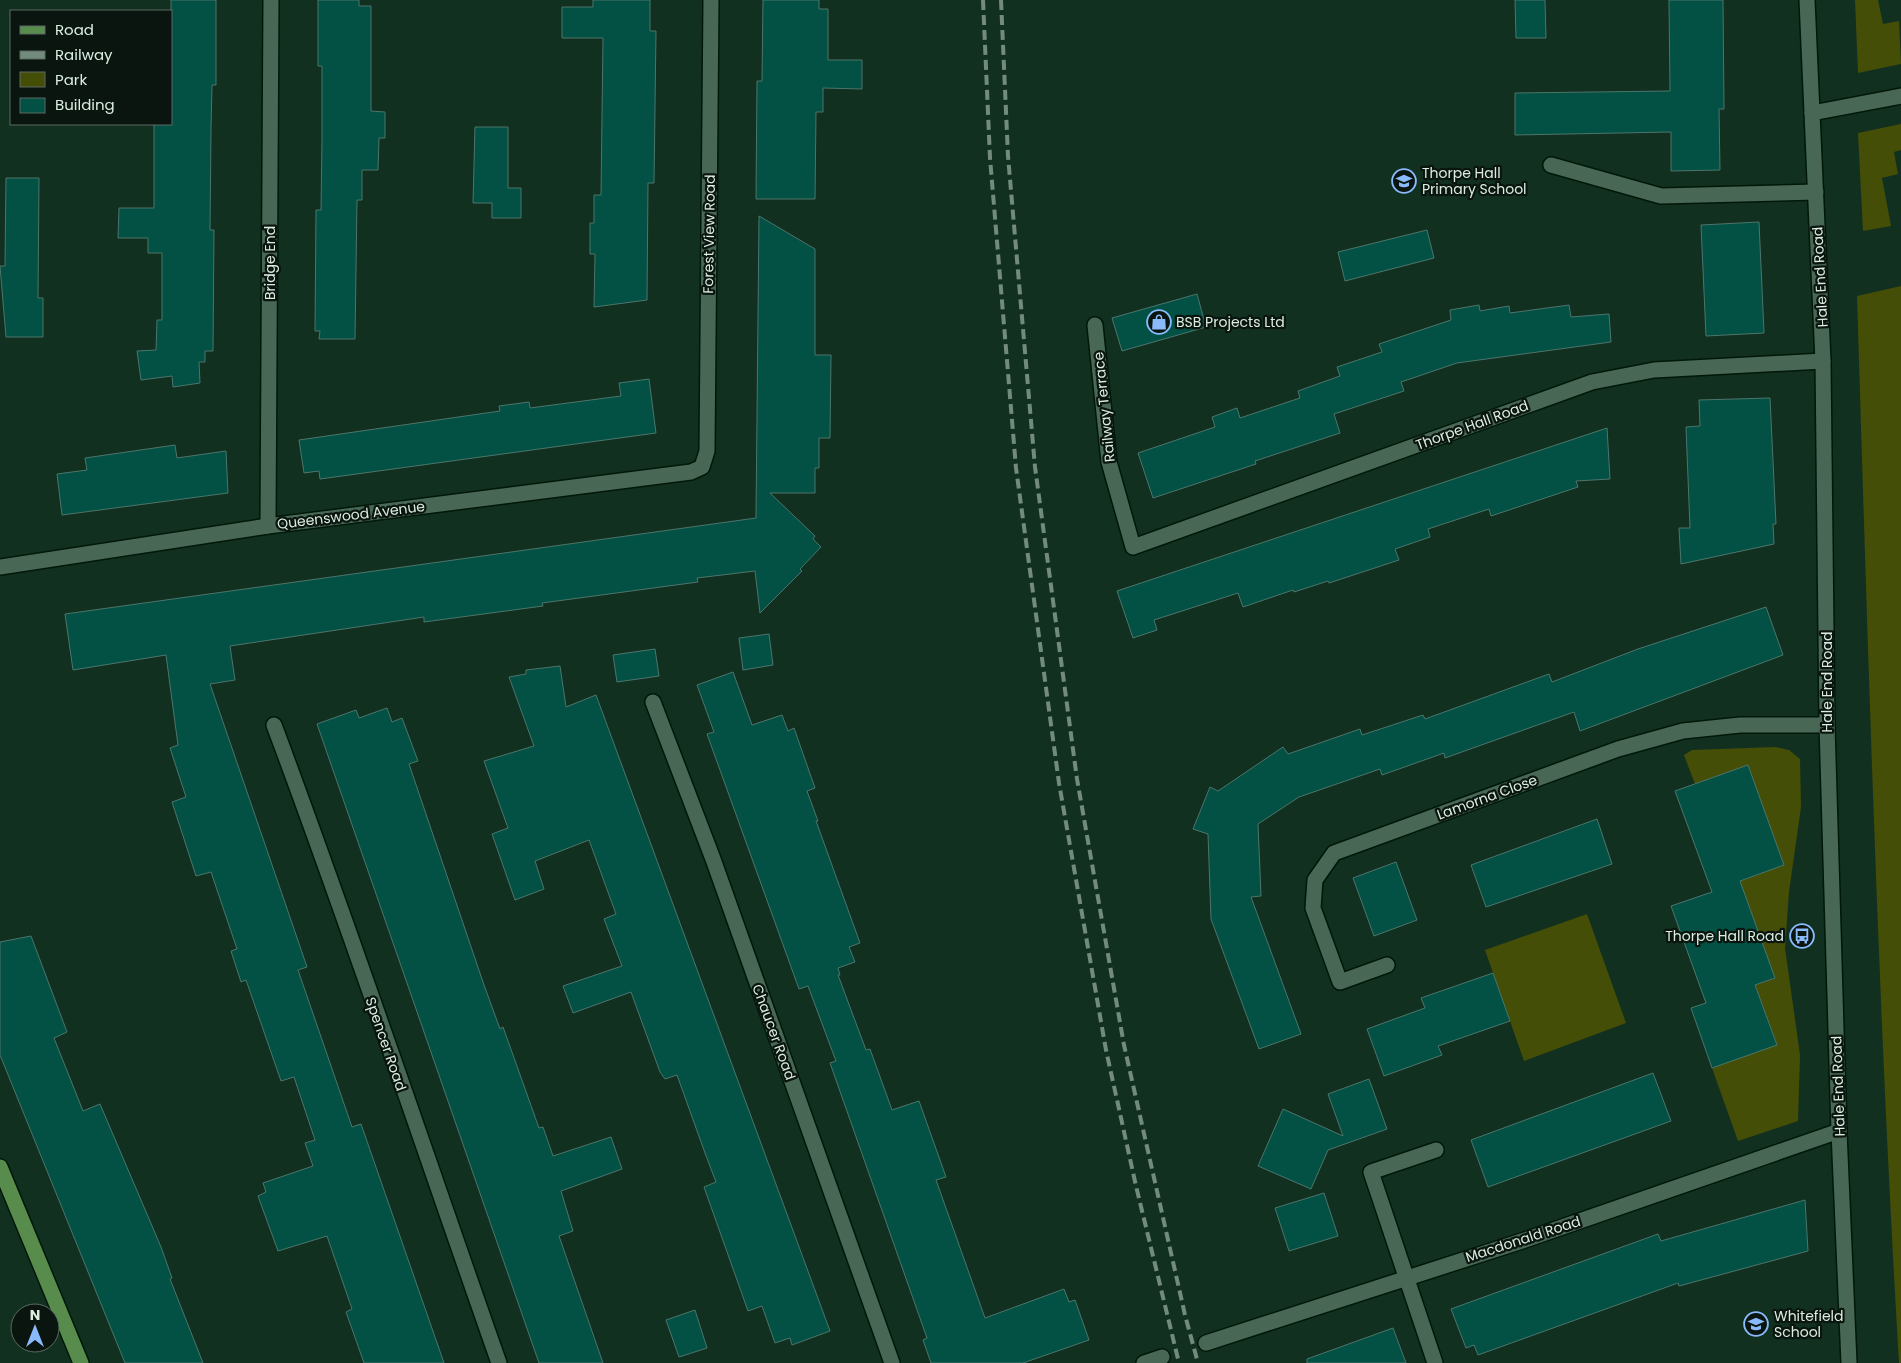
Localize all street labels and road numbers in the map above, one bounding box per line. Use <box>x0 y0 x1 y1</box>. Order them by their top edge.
street label: Forest View Road <box>698 174 720 294</box>
street label: Bridge End <box>260 226 280 300</box>
street label: Hale End Road <box>1807 226 1833 328</box>
street label: Railway Terrace <box>1088 351 1120 463</box>
street label: Thorpe Hall Road <box>1413 395 1531 455</box>
street label: Queenswood Avenue <box>276 496 426 534</box>
street label: Hale End Road <box>1817 632 1837 732</box>
street label: Lamorna Close <box>1434 769 1540 824</box>
street label: Chaucer Road <box>747 981 801 1083</box>
street label: Spencer Road <box>361 994 411 1094</box>
street label: Hale End Road <box>1826 1035 1850 1137</box>
street label: Macdonald Road <box>1463 1211 1583 1267</box>

